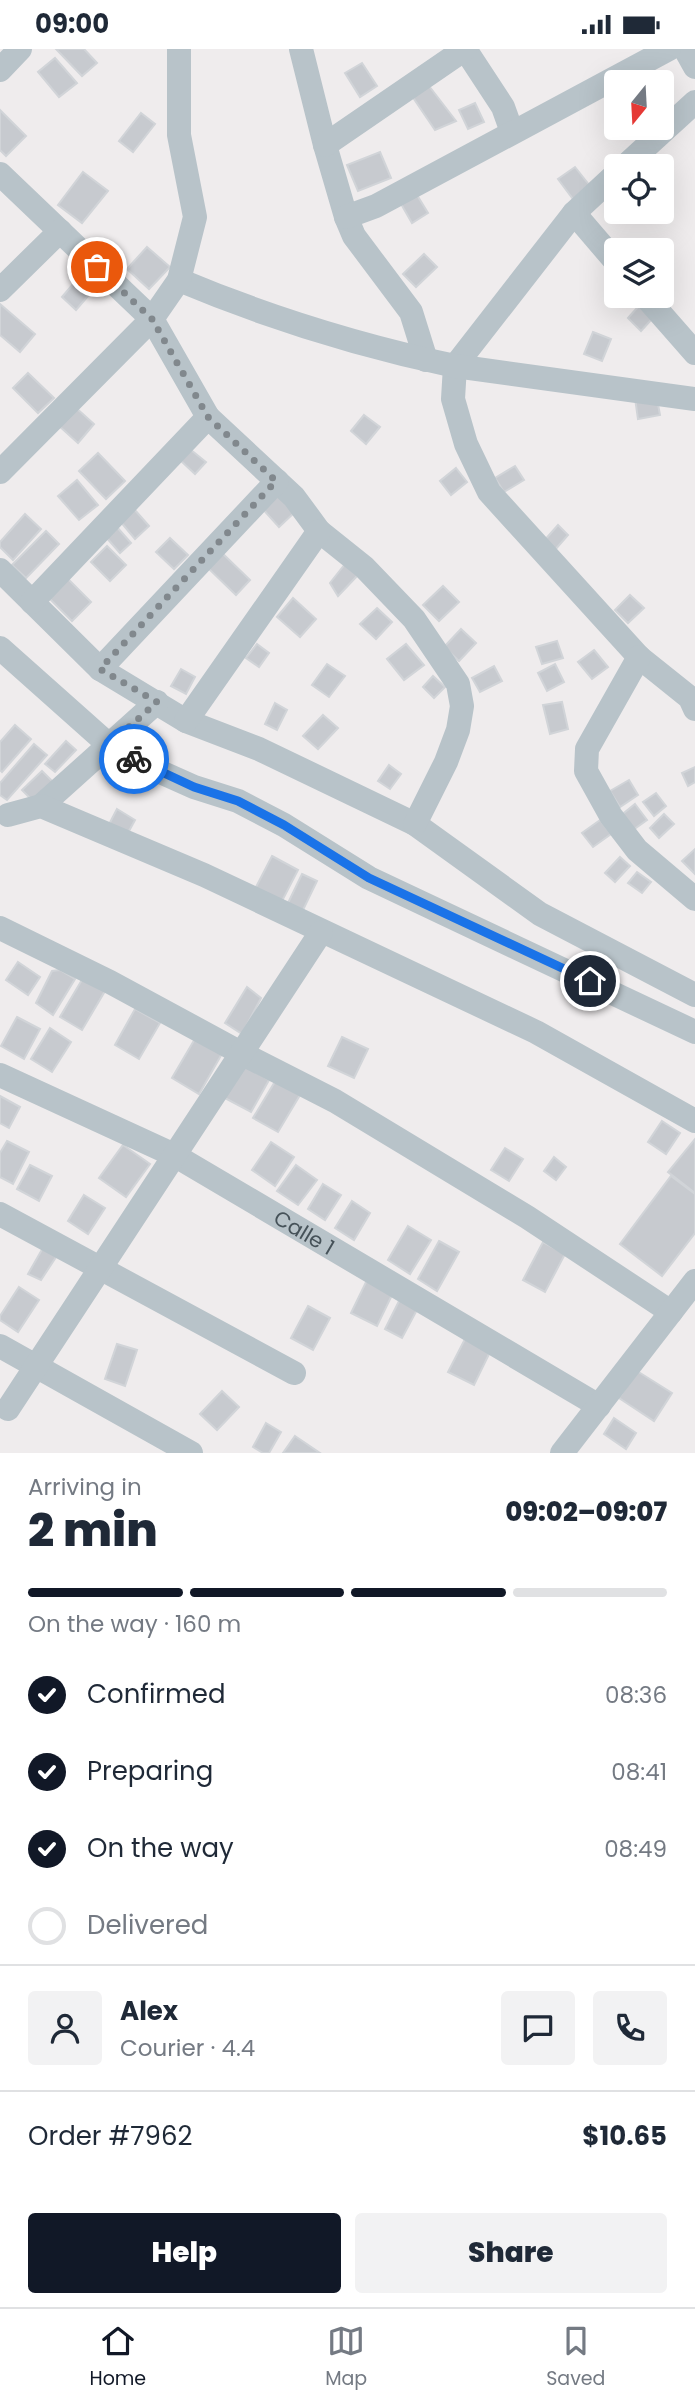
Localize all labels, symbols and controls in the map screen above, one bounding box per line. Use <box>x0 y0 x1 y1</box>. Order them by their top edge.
text: 09:00 <box>35 6 109 42</box>
north arrow <box>604 70 674 140</box>
map controls <box>604 70 674 308</box>
button: locate <box>604 154 674 224</box>
pin <box>67 237 127 297</box>
button: layers <box>604 238 674 308</box>
icon: bag <box>78 248 116 286</box>
courier <box>99 724 169 794</box>
icon: bike <box>115 740 153 778</box>
pin <box>560 951 620 1011</box>
icon: home <box>571 962 609 1000</box>
street label: Calle 1 <box>269 1203 340 1261</box>
text: Arriving in <box>28 1471 142 1503</box>
text: 09:02–09:07 <box>505 1494 667 1530</box>
text: 2 min <box>28 1498 158 1562</box>
text: On the way · 160 m <box>28 1608 241 1640</box>
icon: check <box>28 1676 66 1714</box>
text: Confirmed <box>87 1676 225 1712</box>
text: 08:36 <box>605 1679 667 1711</box>
icon: check <box>28 1753 66 1791</box>
text: Preparing <box>87 1753 213 1789</box>
text: 08:41 <box>611 1756 667 1788</box>
icon: check <box>28 1830 66 1868</box>
text: On the way <box>87 1830 234 1866</box>
text: 08:49 <box>604 1833 667 1865</box>
text: Delivered <box>87 1907 208 1943</box>
button: person <box>28 1991 102 2065</box>
button: chat <box>501 1991 575 2065</box>
button: phone <box>593 1991 667 2065</box>
text: Alex <box>120 1993 178 2029</box>
text: Courier · 4.4 <box>120 2032 255 2064</box>
text: Order #7962 <box>28 2118 192 2154</box>
text: $10.65 <box>582 2118 667 2154</box>
button: Help <box>28 2213 341 2293</box>
button: Share <box>355 2213 667 2293</box>
tab: Home <box>89 2322 146 2393</box>
tab: Map <box>325 2322 367 2393</box>
tab: Saved <box>546 2322 605 2393</box>

